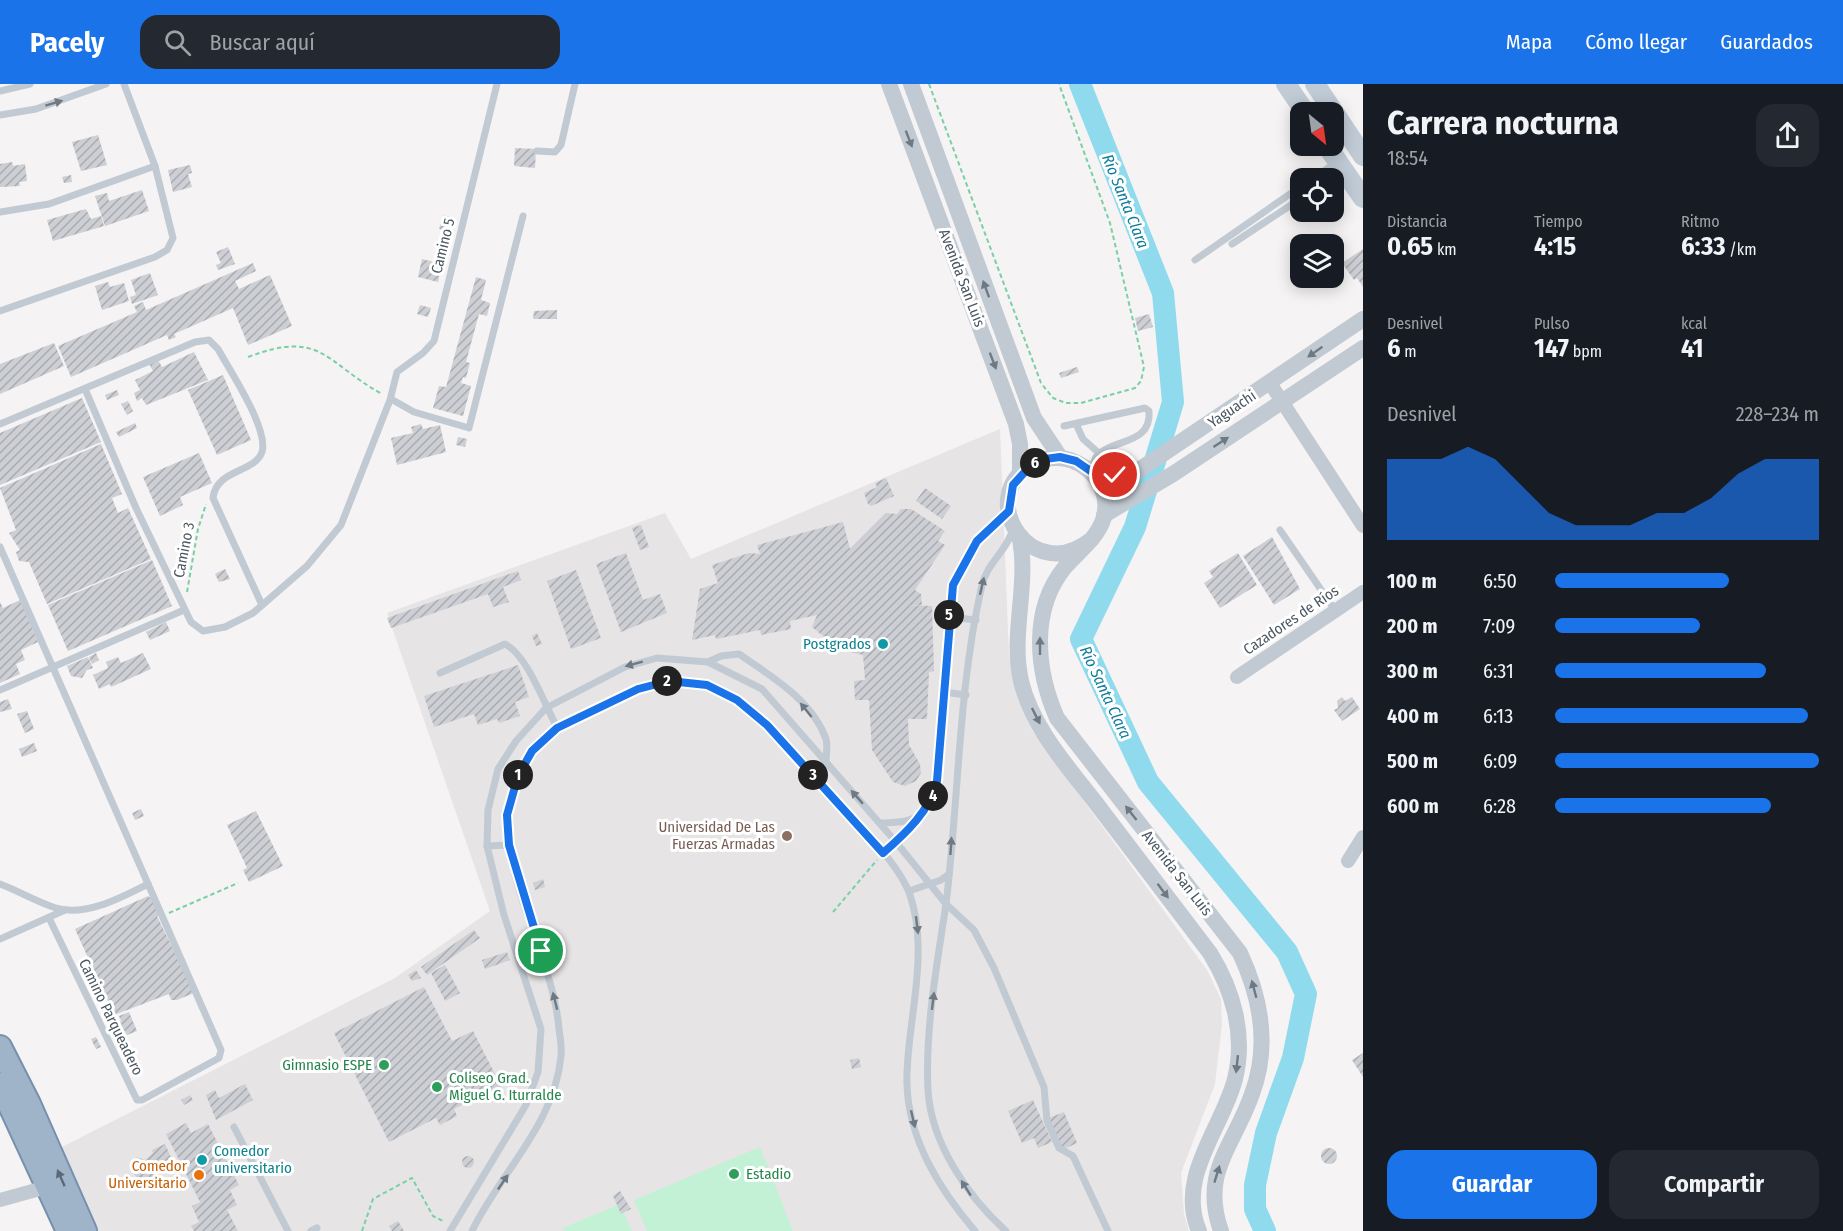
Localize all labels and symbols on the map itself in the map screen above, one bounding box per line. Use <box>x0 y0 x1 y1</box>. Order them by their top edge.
one-way arrow <box>45 98 63 107</box>
north arrow <box>1290 102 1344 156</box>
one-way arrow <box>905 130 915 148</box>
water label: Río Santa Clara <box>1098 151 1153 251</box>
street label: Camino 5 <box>427 216 459 276</box>
street label: Avenida San Luis <box>935 227 989 329</box>
one-way arrow <box>981 280 991 298</box>
one-way arrow <box>1307 346 1323 358</box>
one-way arrow <box>988 352 998 370</box>
street label: Yaguachi <box>1205 387 1259 431</box>
one-way arrow <box>1213 436 1230 447</box>
pin: 6 <box>1020 448 1050 478</box>
pin <box>1089 449 1140 500</box>
street label: Camino 3 <box>170 520 198 579</box>
one-way arrow <box>978 577 988 596</box>
street label: Cazadores de Ríos <box>1240 581 1342 659</box>
pin: 5 <box>934 600 964 630</box>
place label: Postgrados <box>803 635 871 653</box>
marker: Postgrados <box>876 637 890 651</box>
one-way arrow <box>1035 637 1045 656</box>
water label: Río Santa Clara <box>1076 643 1135 741</box>
one-way arrow <box>625 660 644 670</box>
pin: 2 <box>652 666 682 696</box>
one-way arrow <box>800 702 813 718</box>
one-way arrow <box>1031 708 1041 725</box>
pin: 1 <box>503 760 533 790</box>
pin: 3 <box>798 760 828 790</box>
pin: 4 <box>918 781 948 811</box>
one-way arrow <box>851 790 864 805</box>
one-way arrow <box>1125 806 1137 821</box>
place label: Universidad De Las Fuerzas Armadas <box>658 818 775 853</box>
street label: Avenida San Luis <box>1138 827 1216 919</box>
marker: Universidad De Las Fuerzas Armadas <box>780 829 794 843</box>
one-way arrow <box>946 836 956 855</box>
one-way arrow <box>1156 883 1169 899</box>
one-way arrow <box>912 916 921 935</box>
pin <box>515 925 566 976</box>
street label: Camino Parqueadero <box>75 956 147 1078</box>
one-way arrow <box>1249 980 1258 998</box>
one-way arrow <box>550 992 559 1010</box>
one-way arrow <box>928 992 937 1011</box>
one-way arrow <box>1232 1055 1241 1074</box>
place label: Gimnasio ESPE <box>282 1056 372 1074</box>
marker: Gimnasio ESPE <box>377 1058 391 1072</box>
place label: Coliseo Grad. Miguel G. Iturralde <box>449 1069 562 1104</box>
marker: Coliseo Grad. Miguel G. Iturralde <box>430 1080 444 1094</box>
one-way arrow <box>909 1109 919 1128</box>
place label: Comedor universitario <box>214 1142 292 1177</box>
marker: Comedor universitario <box>195 1153 209 1167</box>
place label: Comedor Universitario <box>108 1157 188 1192</box>
place label: Estadio <box>746 1165 791 1183</box>
one-way arrow <box>1212 1165 1222 1183</box>
marker: Estadio <box>727 1167 741 1181</box>
marker: Comedor Universitario <box>192 1168 206 1182</box>
one-way arrow <box>57 1169 66 1186</box>
one-way arrow <box>497 1174 509 1190</box>
one-way arrow <box>961 1180 972 1196</box>

